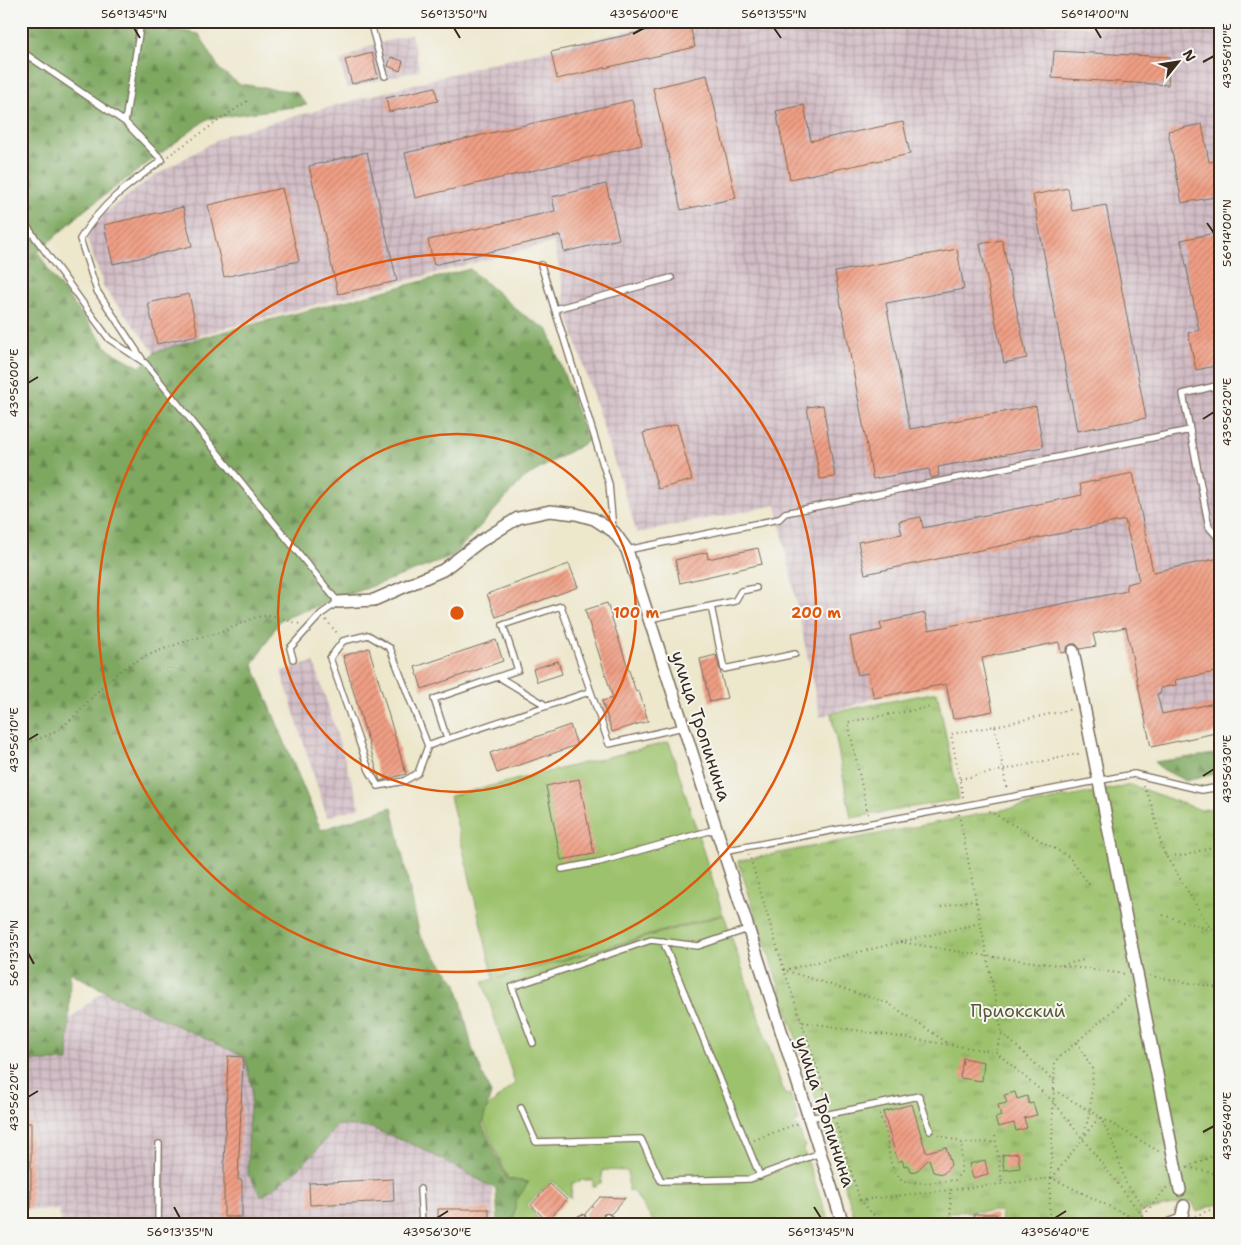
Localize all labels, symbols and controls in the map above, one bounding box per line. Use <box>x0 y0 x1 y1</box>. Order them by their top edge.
text: 56°13'45"N <box>101 6 167 22</box>
text: 56°13'50"N <box>420 6 488 22</box>
text: 43°56'00"E <box>610 6 678 22</box>
text: 56°13'55"N <box>741 6 807 22</box>
text: 56°14'00"N <box>1061 6 1129 22</box>
text: 43°56'10"E <box>1219 23 1235 89</box>
north arrow <box>1154 38 1204 88</box>
text: N <box>1179 46 1200 65</box>
text: 56°14'00"N <box>1219 199 1235 267</box>
text: 43°56'00"E <box>6 349 22 417</box>
text: 43°56'20"E <box>1219 378 1235 446</box>
text: 100 m <box>613 603 659 623</box>
text: 200 m <box>791 603 841 623</box>
centre of rings <box>448 604 466 622</box>
street label: улица Тропинина <box>665 648 737 804</box>
text: 43°56'10"E <box>6 707 22 773</box>
text: 43°56'30"E <box>1219 735 1235 803</box>
text: 56°13'35"N <box>6 920 22 986</box>
park label: Приокский <box>970 999 1066 1023</box>
street label: улица Тропинина <box>789 1034 861 1190</box>
text: 43°56'20"E <box>6 1063 22 1131</box>
text: 43°56'40"E <box>1219 1092 1235 1160</box>
text: 56°13'35"N <box>147 1224 213 1240</box>
text: 43°56'30"E <box>403 1224 471 1240</box>
text: 56°13'45"N <box>788 1224 854 1240</box>
text: 43°56'40"E <box>1021 1224 1089 1240</box>

